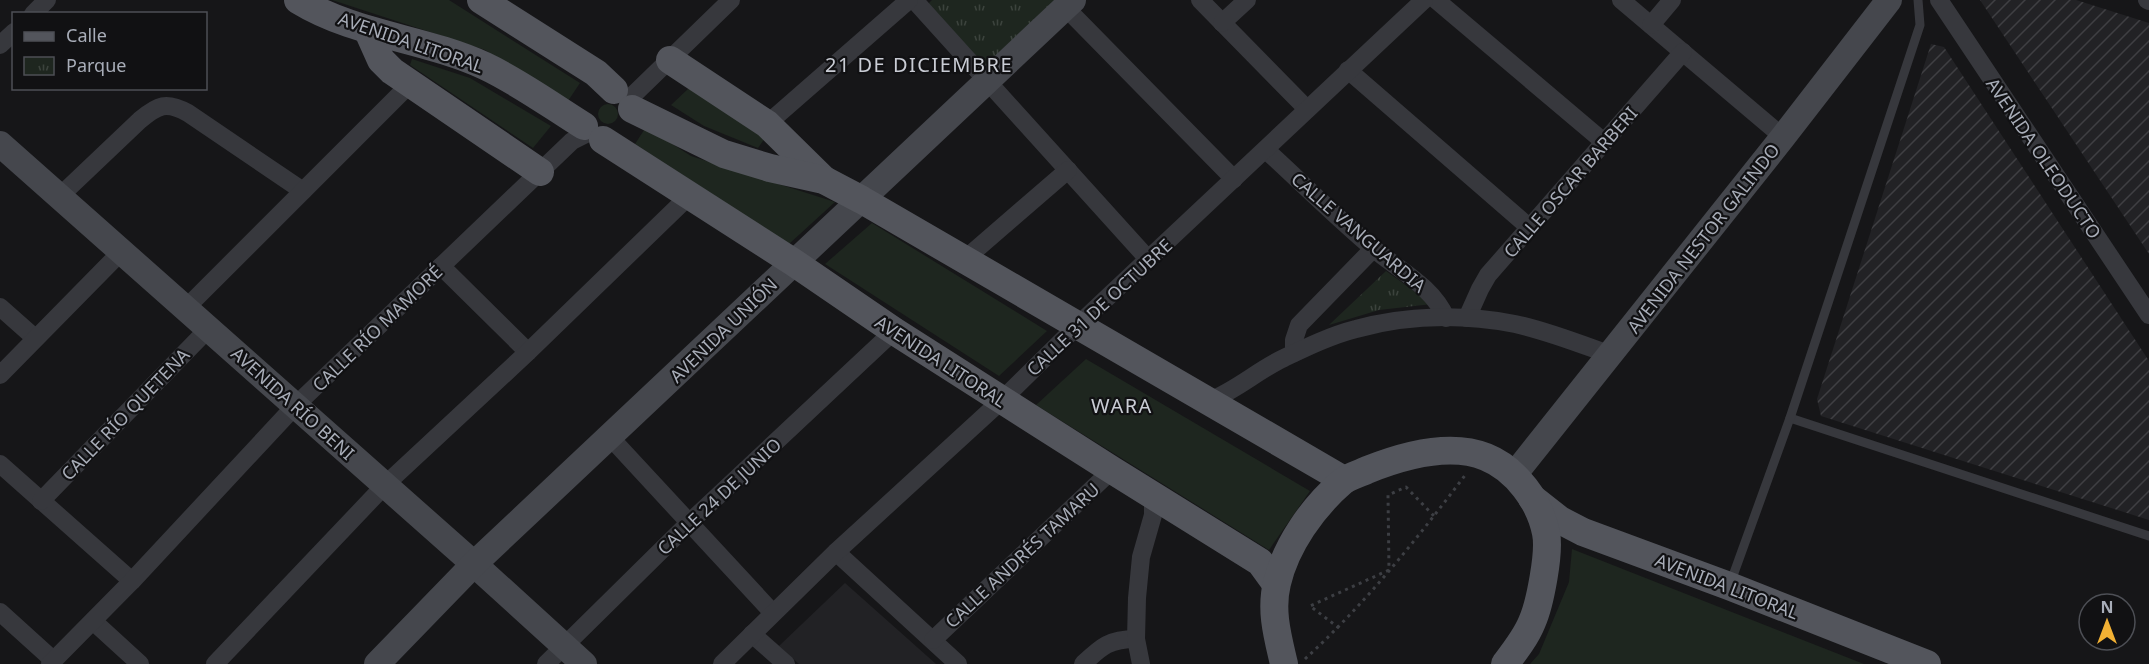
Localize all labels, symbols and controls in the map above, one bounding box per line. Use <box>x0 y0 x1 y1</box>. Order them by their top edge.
street label: AVENIDA LITORAL <box>335 6 487 78</box>
legend <box>12 12 207 90</box>
text: Calle <box>66 23 107 47</box>
district label: 21 DE DICIEMBRE <box>825 51 1013 78</box>
text: Parque <box>66 53 126 77</box>
street label: AVENIDA OLEODUCTO <box>1981 73 2107 243</box>
street label: CALLE OSCAR BARBERI <box>1498 101 1642 263</box>
street label: AVENIDA NESTOR GALINDO <box>1621 138 1785 338</box>
street label: CALLE VANGUARDIA <box>1287 167 1432 298</box>
street label: CALLE 31 DE OCTUBRE <box>1021 233 1177 381</box>
street label: CALLE RÍO MAMORÉ <box>307 260 447 396</box>
street label: AVENIDA UNIÓN <box>664 272 782 388</box>
street label: AVENIDA LITORAL <box>871 310 1011 412</box>
street label: AVENIDA RÍO BENI <box>226 341 360 465</box>
street label: CALLE RÍO QUETENA <box>56 342 195 485</box>
district label: WARA <box>1091 392 1153 419</box>
street label: CALLE 24 DE JUNIO <box>652 432 786 560</box>
street label: CALLE ANDRÉS TAMARU <box>940 477 1104 633</box>
street label: AVENIDA LITORAL <box>1652 548 1802 624</box>
north arrow <box>2077 592 2137 652</box>
text: N <box>2100 596 2114 618</box>

